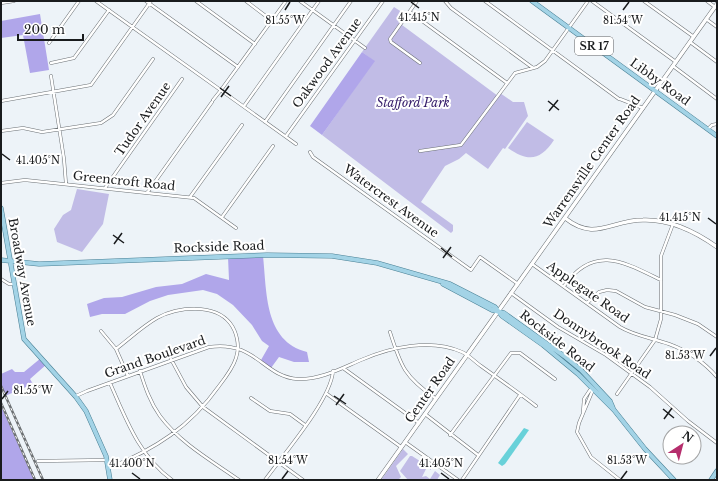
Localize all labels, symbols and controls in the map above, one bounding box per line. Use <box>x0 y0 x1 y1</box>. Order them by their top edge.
text: 41.415°N <box>398 11 440 24</box>
text: 81.55°W <box>265 14 305 27</box>
text: 81.54°W <box>603 14 643 27</box>
street label: Oakwood Avenue <box>289 15 364 111</box>
scale bar <box>18 16 83 42</box>
text: 200 m <box>24 22 65 37</box>
road number: SR 17 <box>575 37 613 55</box>
street label: Libby Road <box>627 55 693 109</box>
street label: Tudor Avenue <box>111 79 174 159</box>
street label: Warrensville Center Road <box>540 93 643 232</box>
park label: Stafford Park <box>376 95 450 110</box>
text: 41.405°N <box>16 154 60 167</box>
street label: Watercrest Avenue <box>340 160 442 240</box>
street label: Greencroft Road <box>72 168 176 193</box>
text: 41.415°N <box>659 211 701 224</box>
street label: Broadway Avenue <box>6 217 39 327</box>
street label: Rockside Road <box>173 237 265 256</box>
street label: Applegate Road <box>543 257 632 326</box>
street label: Donnybrook Road <box>551 305 654 382</box>
street label: Rockside Road <box>517 307 598 374</box>
street label: Grand Boulevard <box>102 332 207 381</box>
text: 81.53°W <box>665 349 705 362</box>
street label: Center Road <box>401 354 458 426</box>
text: 81.55°W <box>13 384 53 397</box>
north arrow <box>662 425 702 465</box>
text: N <box>680 428 697 446</box>
text: 81.54°W <box>268 454 308 467</box>
text: 81.53°W <box>607 454 647 467</box>
text: 41.400°N <box>109 457 155 470</box>
text: 41.405°N <box>419 457 463 470</box>

